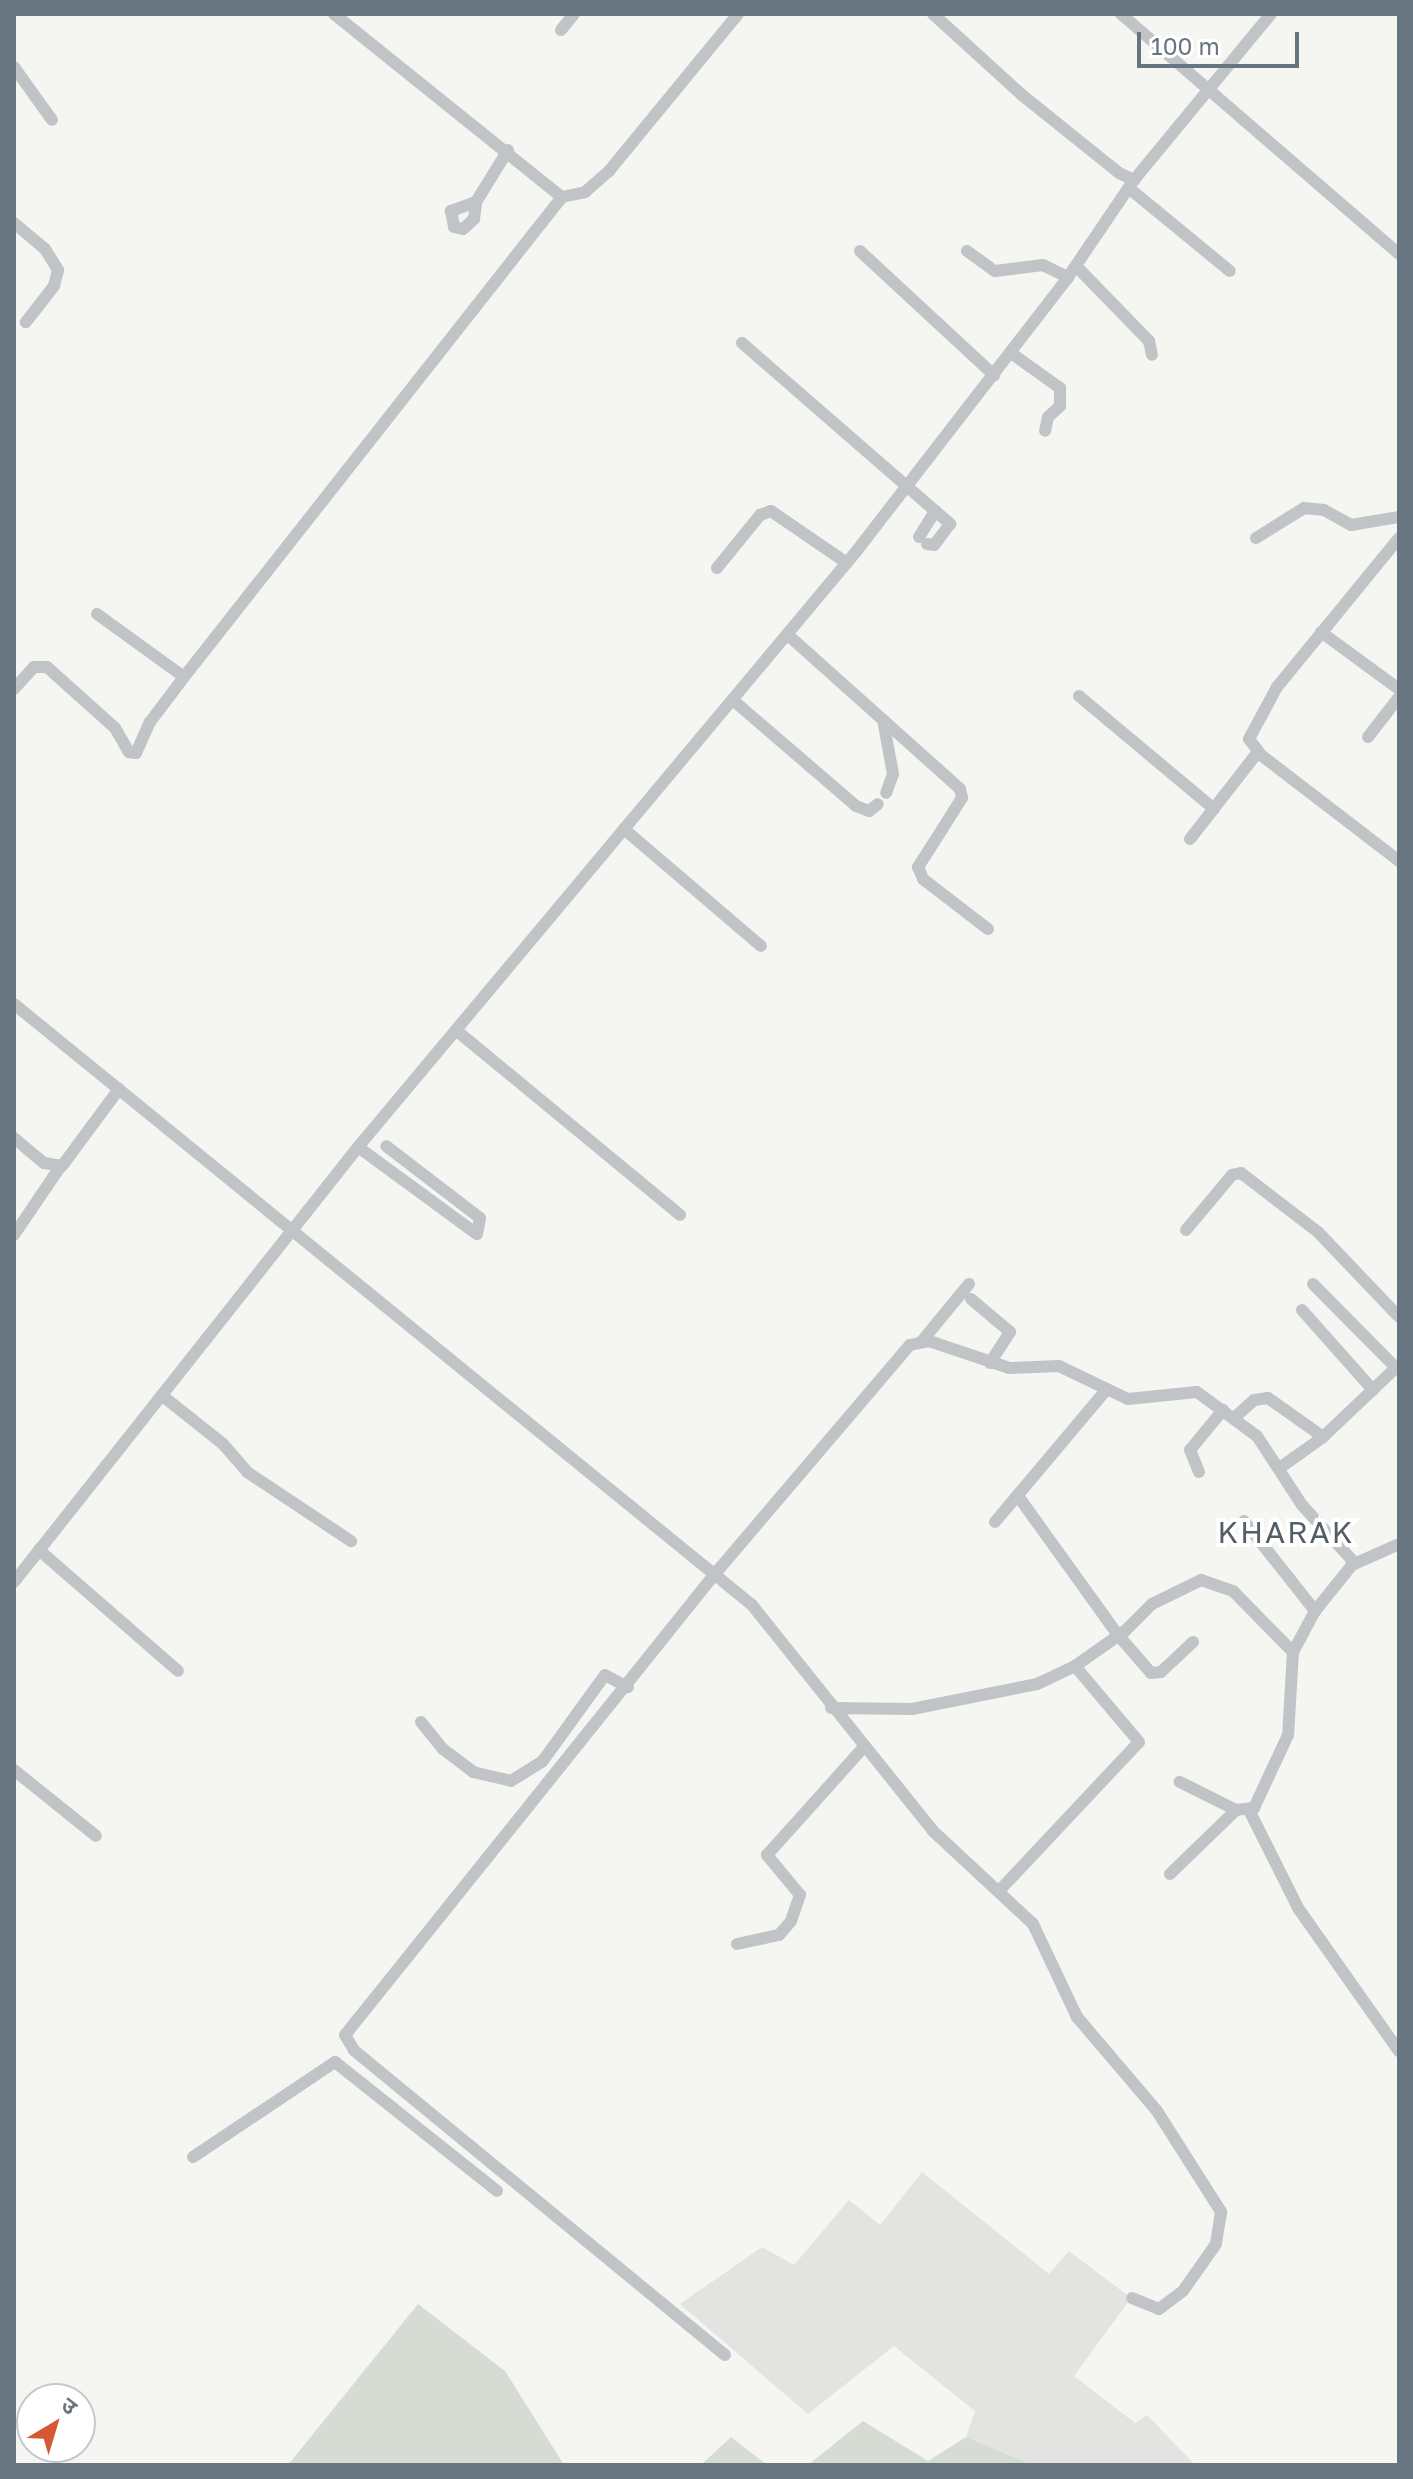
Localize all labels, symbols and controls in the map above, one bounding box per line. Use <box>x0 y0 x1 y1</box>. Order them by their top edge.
scale bar <box>1141 16 1303 66</box>
text: 100 m <box>1151 31 1220 60</box>
district label: KHARAK <box>1218 1514 1354 1550</box>
north arrow <box>16 2383 96 2463</box>
text: उ <box>56 2391 83 2420</box>

